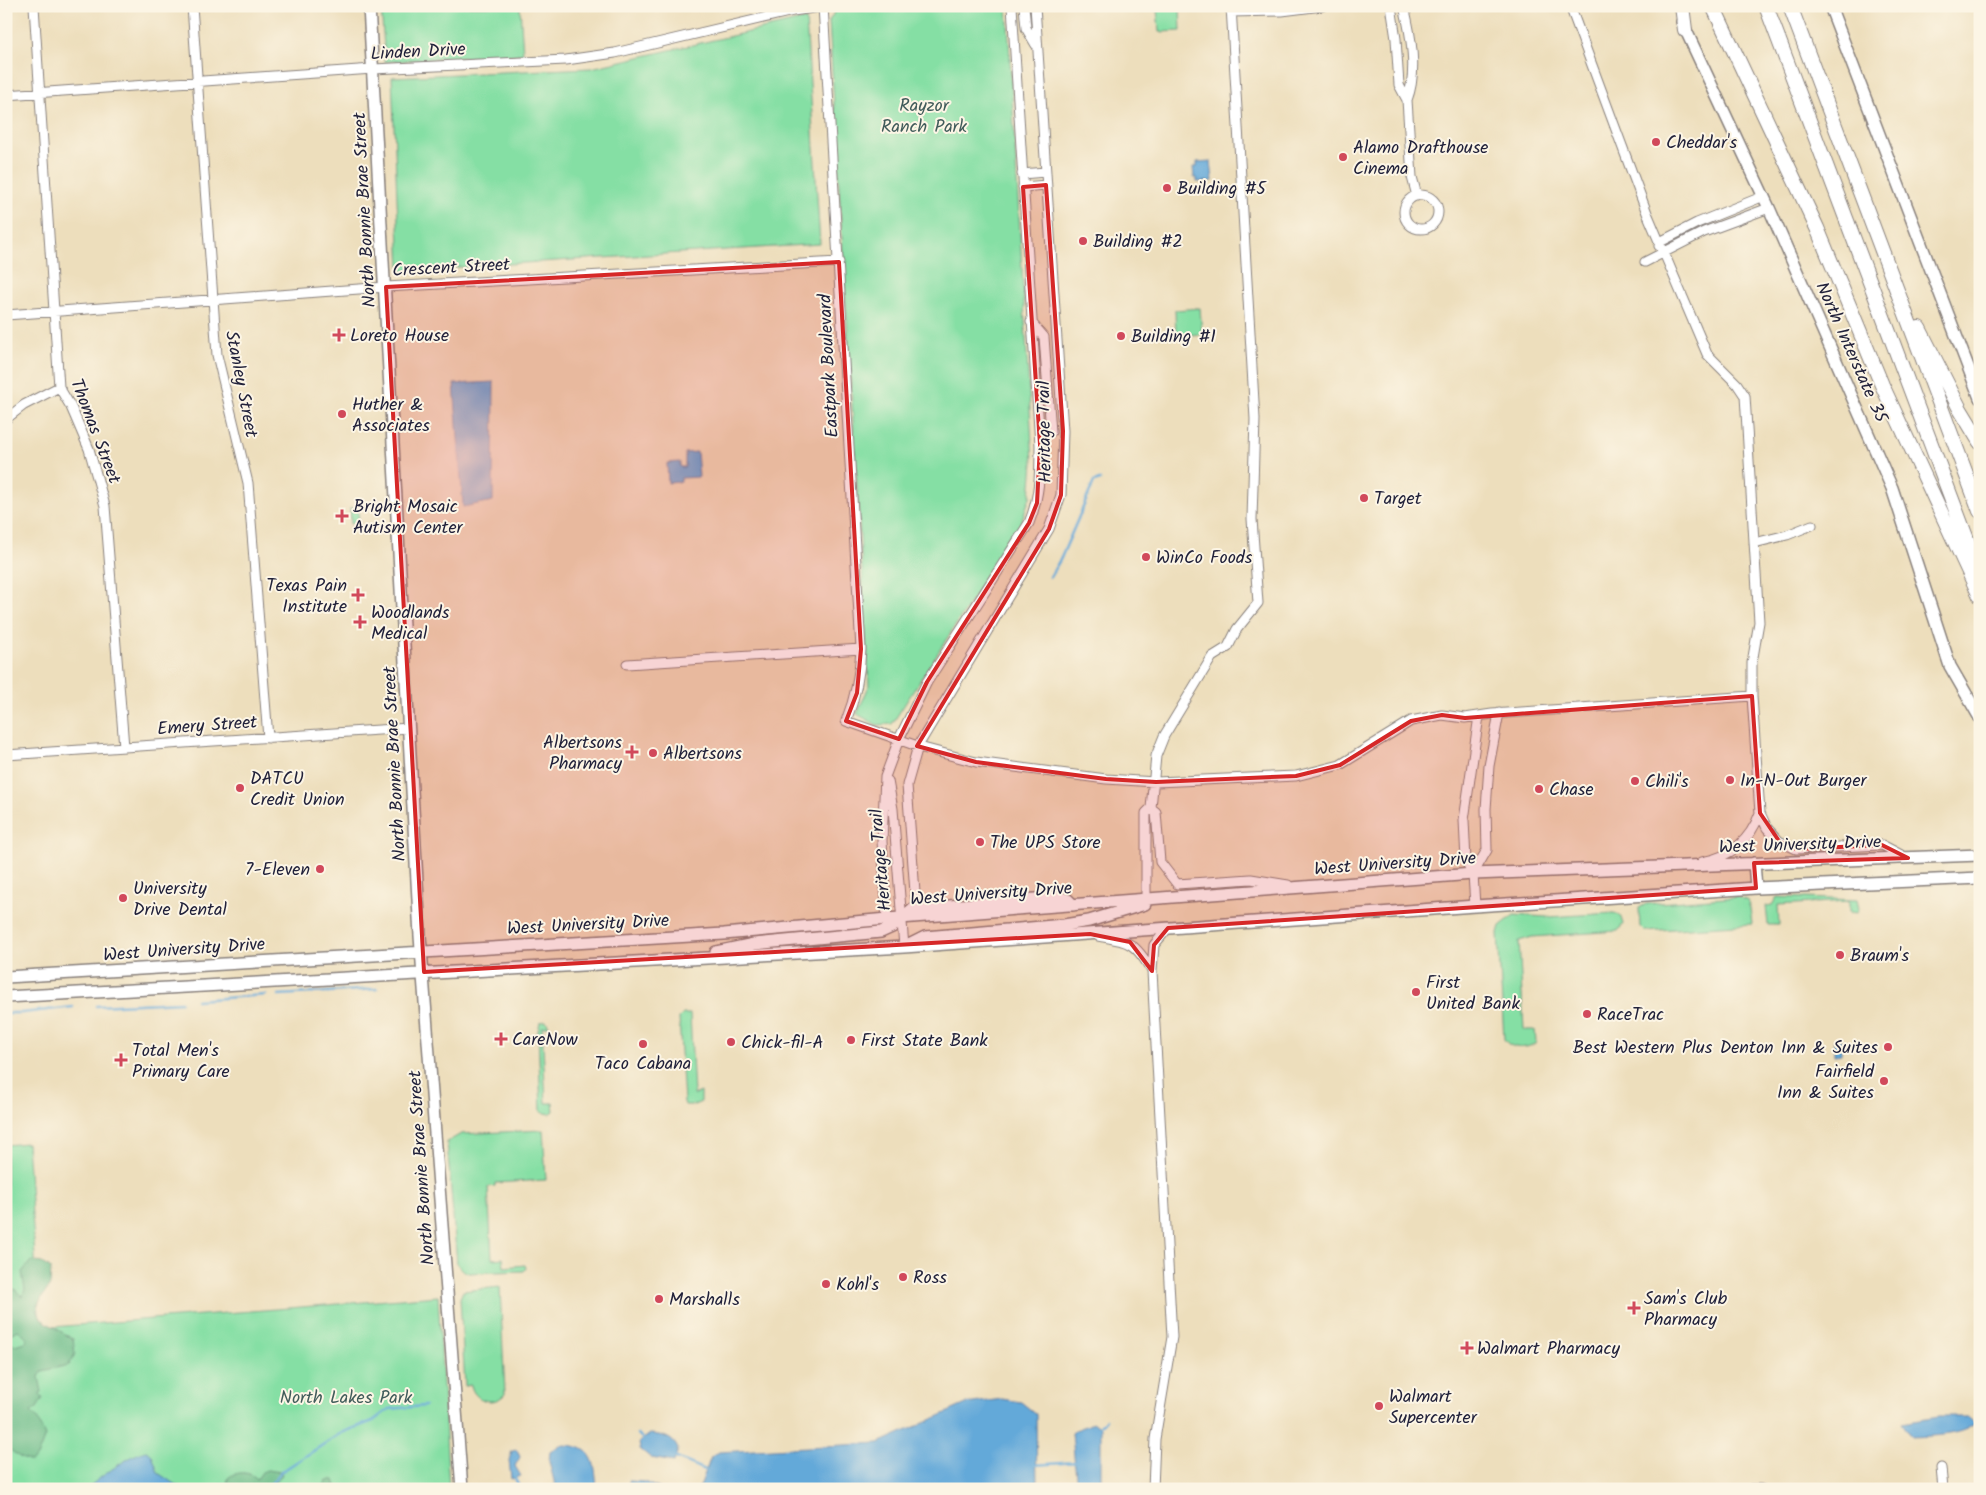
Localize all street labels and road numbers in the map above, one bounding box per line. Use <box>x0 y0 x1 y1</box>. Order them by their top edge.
street label: Linden Drive <box>370 36 466 69</box>
street label: North Bonnie Brae Street <box>346 111 385 308</box>
street label: Crescent Street <box>391 251 512 286</box>
street label: North Interstate 35 <box>1807 277 1895 429</box>
street label: Eastpark Boulevard <box>811 292 848 439</box>
street label: Stanley Street <box>216 328 265 441</box>
street label: Thomas Street <box>61 375 128 489</box>
street label: Heritage Trail <box>1030 380 1061 483</box>
street label: North Bonnie Brae Street <box>376 665 415 862</box>
street label: Emery Street <box>156 708 259 744</box>
street label: Heritage Trail <box>863 807 900 912</box>
street label: West University Drive <box>1718 828 1882 863</box>
street label: West University Drive <box>1313 844 1477 885</box>
street label: West University Drive <box>909 874 1073 915</box>
street label: West University Drive <box>506 907 670 944</box>
street label: West University Drive <box>102 930 266 971</box>
street label: North Bonnie Brae Street <box>401 1068 444 1266</box>

